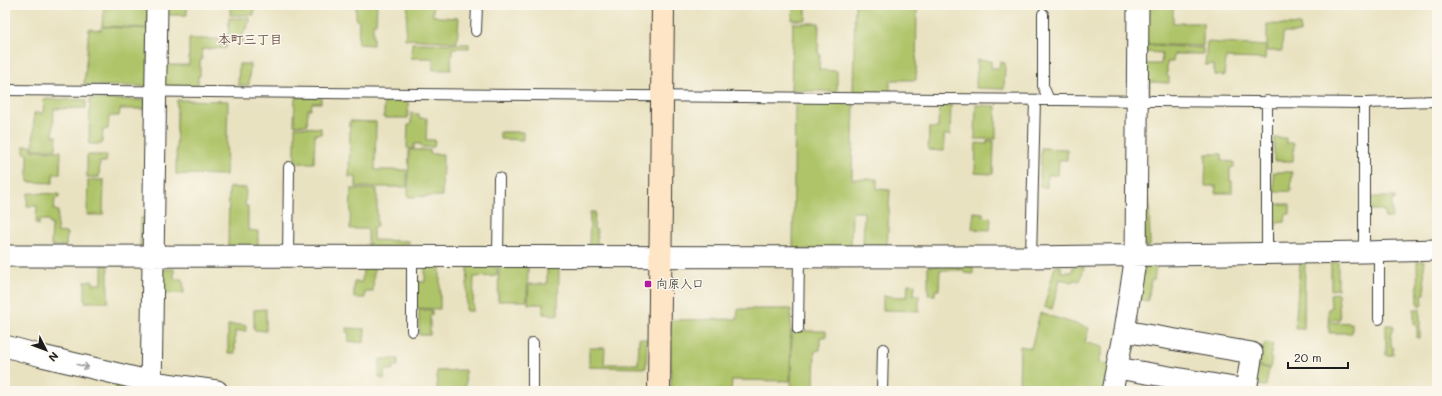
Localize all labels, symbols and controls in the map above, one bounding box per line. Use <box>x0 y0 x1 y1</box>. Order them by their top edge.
district label: 本町三丁目 <box>217 30 283 47</box>
place label: 向原入口 <box>656 275 704 291</box>
marker: 向原入口 <box>643 279 653 289</box>
north arrow <box>26 330 66 370</box>
scale bar <box>1288 344 1348 370</box>
text: N <box>45 349 62 365</box>
text: 20 m <box>1294 349 1322 365</box>
one-way arrow <box>76 363 89 371</box>

